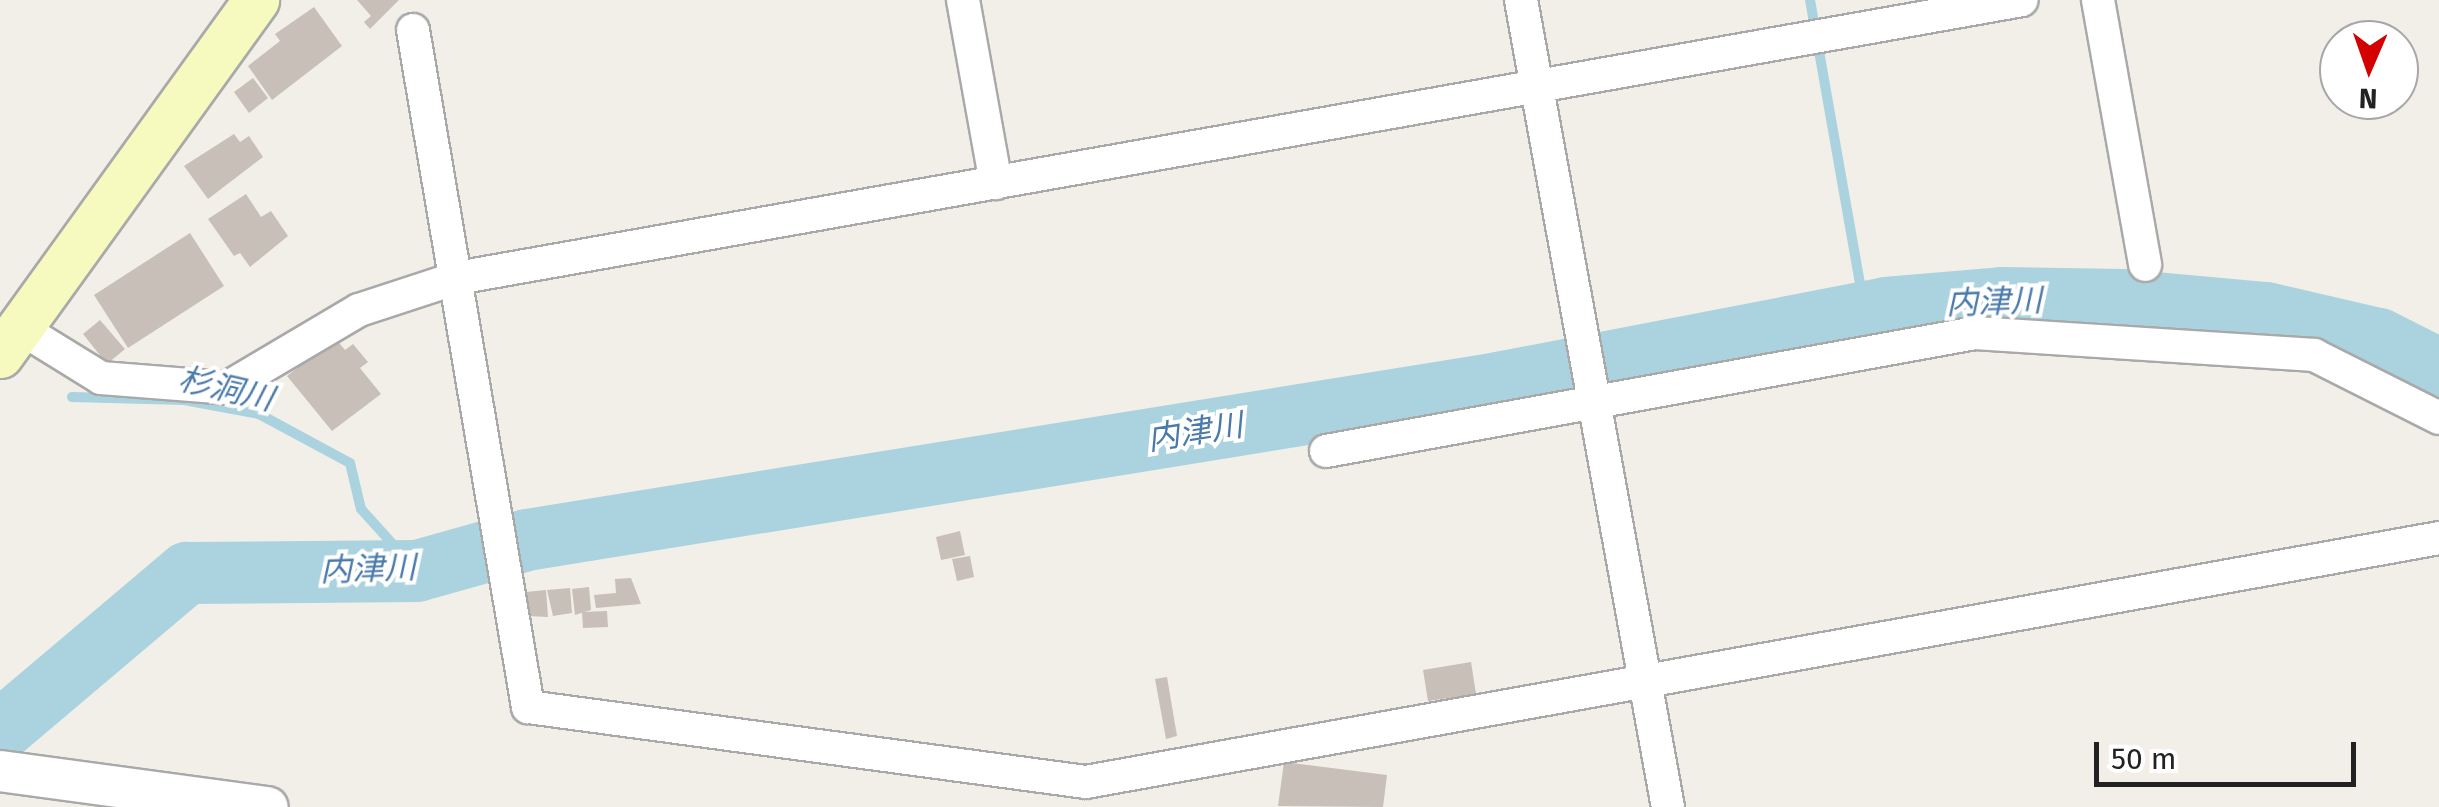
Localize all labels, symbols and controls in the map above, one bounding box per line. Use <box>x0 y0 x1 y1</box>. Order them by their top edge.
north arrow <box>2319 20 2419 120</box>
text: N <box>2358 82 2378 115</box>
water label: 内津川 <box>1945 281 2043 323</box>
water label: 杉洞川 <box>175 359 277 419</box>
water label: 内津川 <box>1145 406 1245 458</box>
water label: 内津川 <box>319 548 417 590</box>
scale bar <box>2099 722 2362 784</box>
text: 50 m <box>2111 741 2176 777</box>

